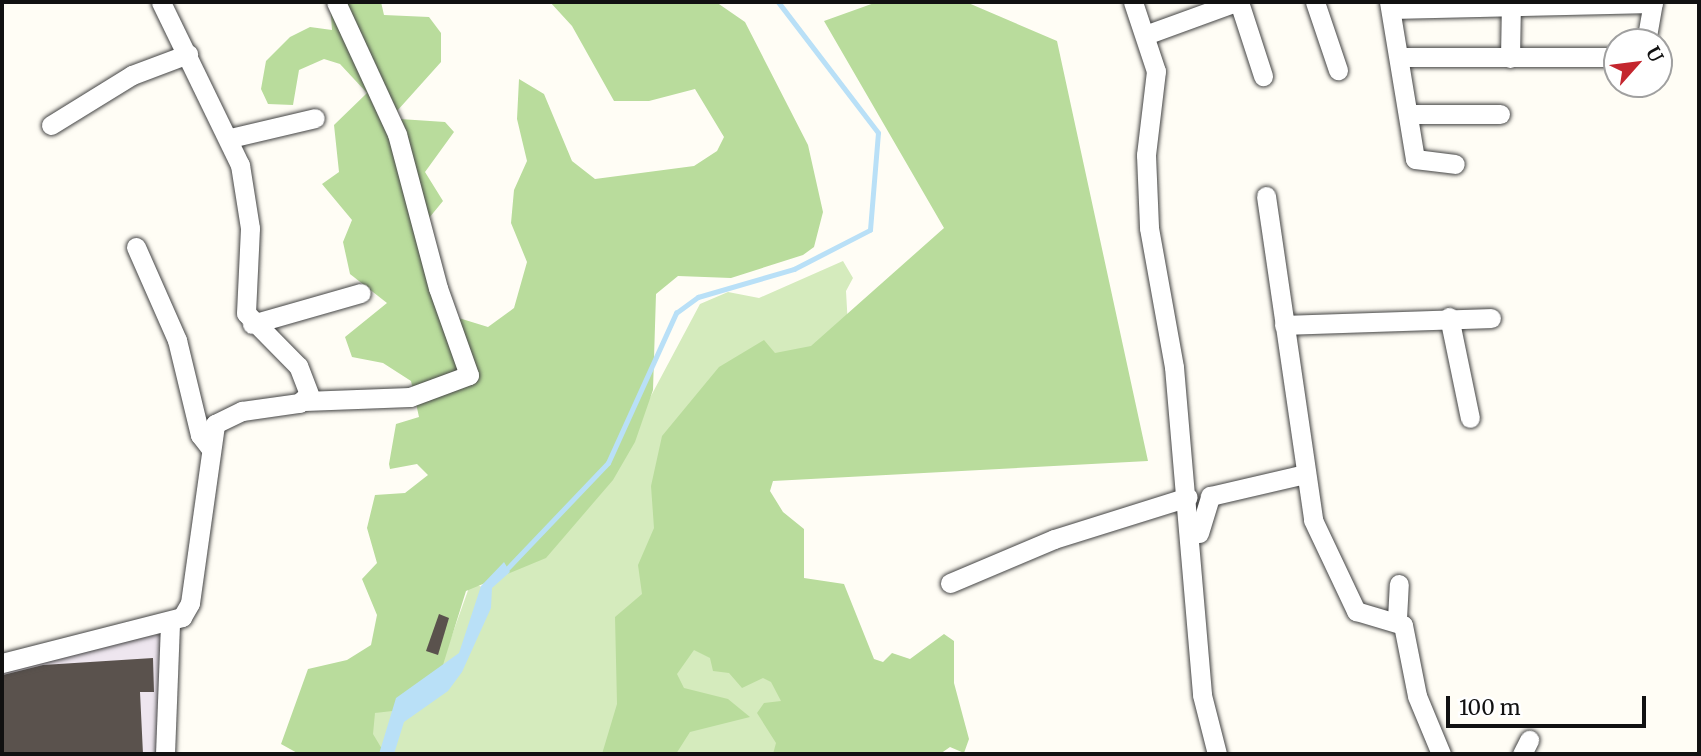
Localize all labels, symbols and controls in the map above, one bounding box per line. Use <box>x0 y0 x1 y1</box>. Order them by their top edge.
north arrow <box>1603 28 1673 98</box>
text: U <box>1641 42 1669 66</box>
scale bar <box>1449 682 1648 726</box>
text: 100 m <box>1459 694 1521 721</box>

